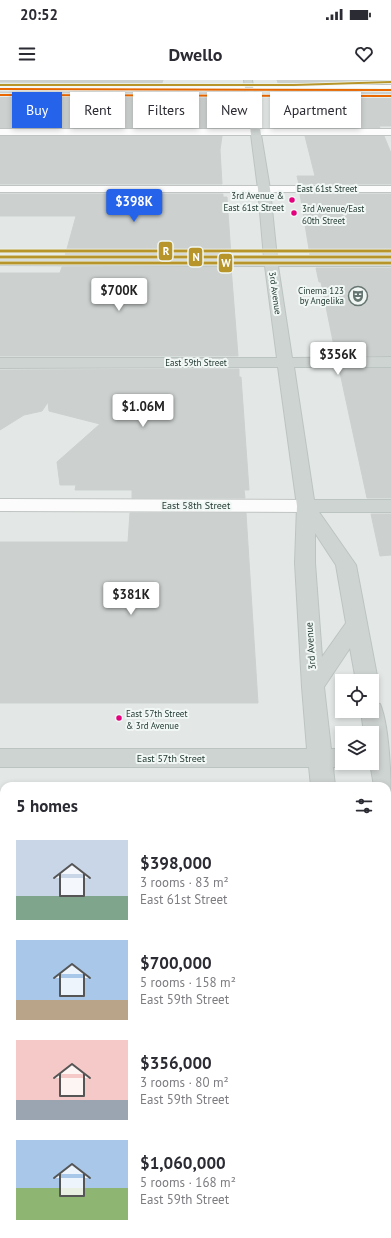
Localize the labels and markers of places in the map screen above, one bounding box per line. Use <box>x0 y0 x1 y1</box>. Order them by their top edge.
pin: $398K <box>106 189 162 223</box>
place label: 3rd Avenue & East 61st Street <box>223 190 284 213</box>
marker: 3rd Avenue & East 61st Street <box>287 195 297 205</box>
place label: 3rd Avenue/East 60th Street <box>302 203 364 226</box>
marker: 3rd Avenue/East 60th Street <box>289 208 299 218</box>
pin: $700K <box>91 278 147 312</box>
place label: Cinema 123 by Angelika <box>298 285 344 306</box>
theatre icon: Cinema 123 by Angelika <box>347 285 369 307</box>
pin: $356K <box>310 342 366 376</box>
pin: $1.06M <box>110 394 176 428</box>
pin: $381K <box>103 582 159 616</box>
place label: East 57th Street & 3rd Avenue <box>126 708 188 731</box>
marker: East 57th Street & 3rd Avenue <box>114 713 124 723</box>

